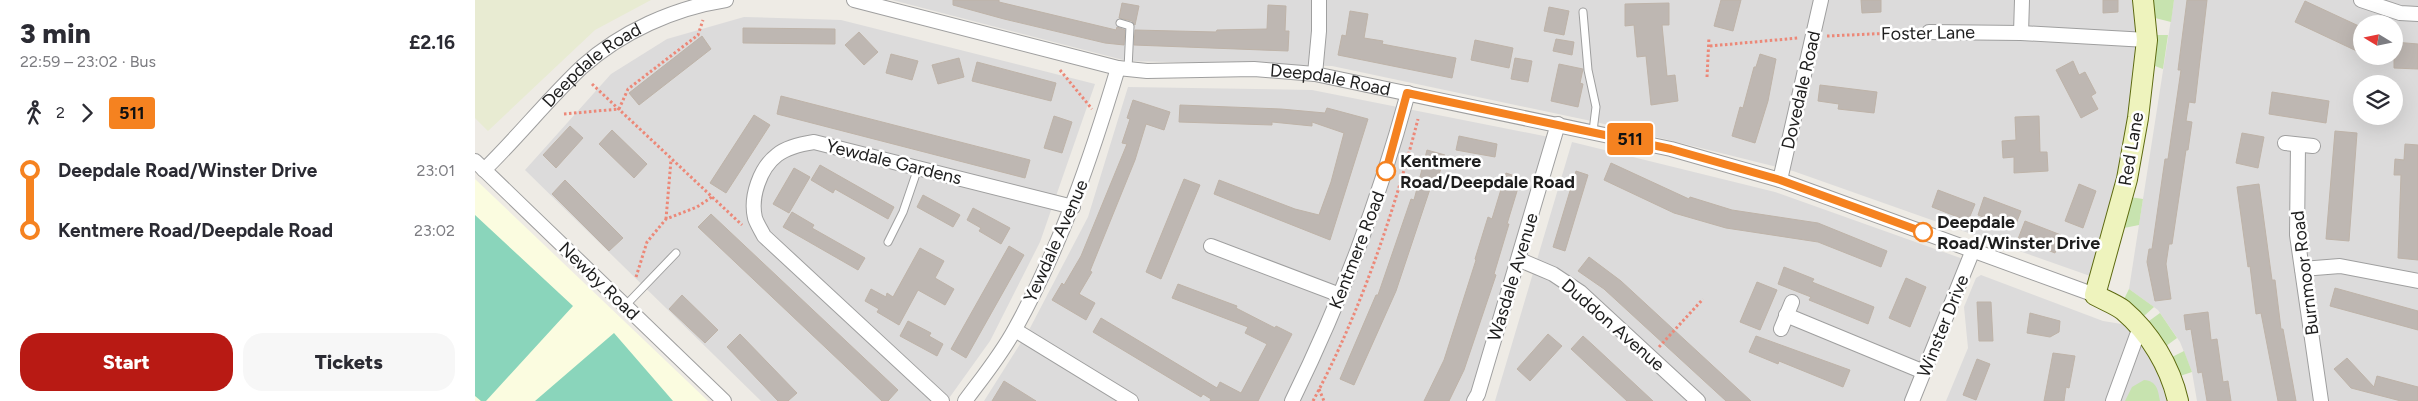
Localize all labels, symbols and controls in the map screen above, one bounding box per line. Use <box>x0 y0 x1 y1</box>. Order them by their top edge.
north arrow <box>2353 15 2403 65</box>
map controls <box>2353 15 2403 125</box>
text: 3 min <box>20 16 91 50</box>
street label: Deepdale Road <box>537 18 645 112</box>
street label: Foster Lane <box>1881 21 1975 45</box>
street label: Dovedale Road <box>1777 29 1825 151</box>
text: £2.16 <box>409 31 455 54</box>
text: 22:59 – 23:02 · Bus <box>20 52 156 71</box>
street label: Deepdale Road <box>1269 59 1393 101</box>
button: layers <box>2353 75 2403 125</box>
icon: walk <box>20 99 48 127</box>
icon: forward <box>73 99 101 127</box>
text: 511 <box>119 102 145 124</box>
text: 2 <box>56 103 65 122</box>
street label: Red Lane <box>2114 110 2148 188</box>
line badge: 511 <box>1601 123 1659 155</box>
text: 511 <box>1617 128 1643 150</box>
street label: Yewdale Gardens <box>824 135 964 189</box>
place label: Kentmere Road/Deepdale Road <box>1400 150 1575 193</box>
text: Deepdale Road/Winster Drive <box>58 159 317 182</box>
text: 23:01 <box>416 161 455 180</box>
marker: Kentmere Road/Deepdale Road <box>1376 161 1396 181</box>
street label: Yewdale Avenue <box>1019 176 1093 306</box>
street label: Kentmere Road <box>1324 188 1390 312</box>
street label: Burnmoor Road <box>2286 209 2324 337</box>
street label: Wasdale Avenue <box>1483 210 1543 344</box>
place label: Deepdale Road/Winster Drive <box>1937 211 2100 254</box>
text: Kentmere Road/Deepdale Road <box>58 219 333 242</box>
text: 23:02 <box>414 221 455 240</box>
marker: Deepdale Road/Winster Drive <box>1913 222 1933 242</box>
street label: Newby Road <box>554 237 644 325</box>
street label: Winster Drive <box>1912 271 1974 380</box>
street label: Duddon Avenue <box>1557 274 1669 376</box>
button: Start <box>20 333 233 391</box>
button: Tickets <box>243 333 455 391</box>

